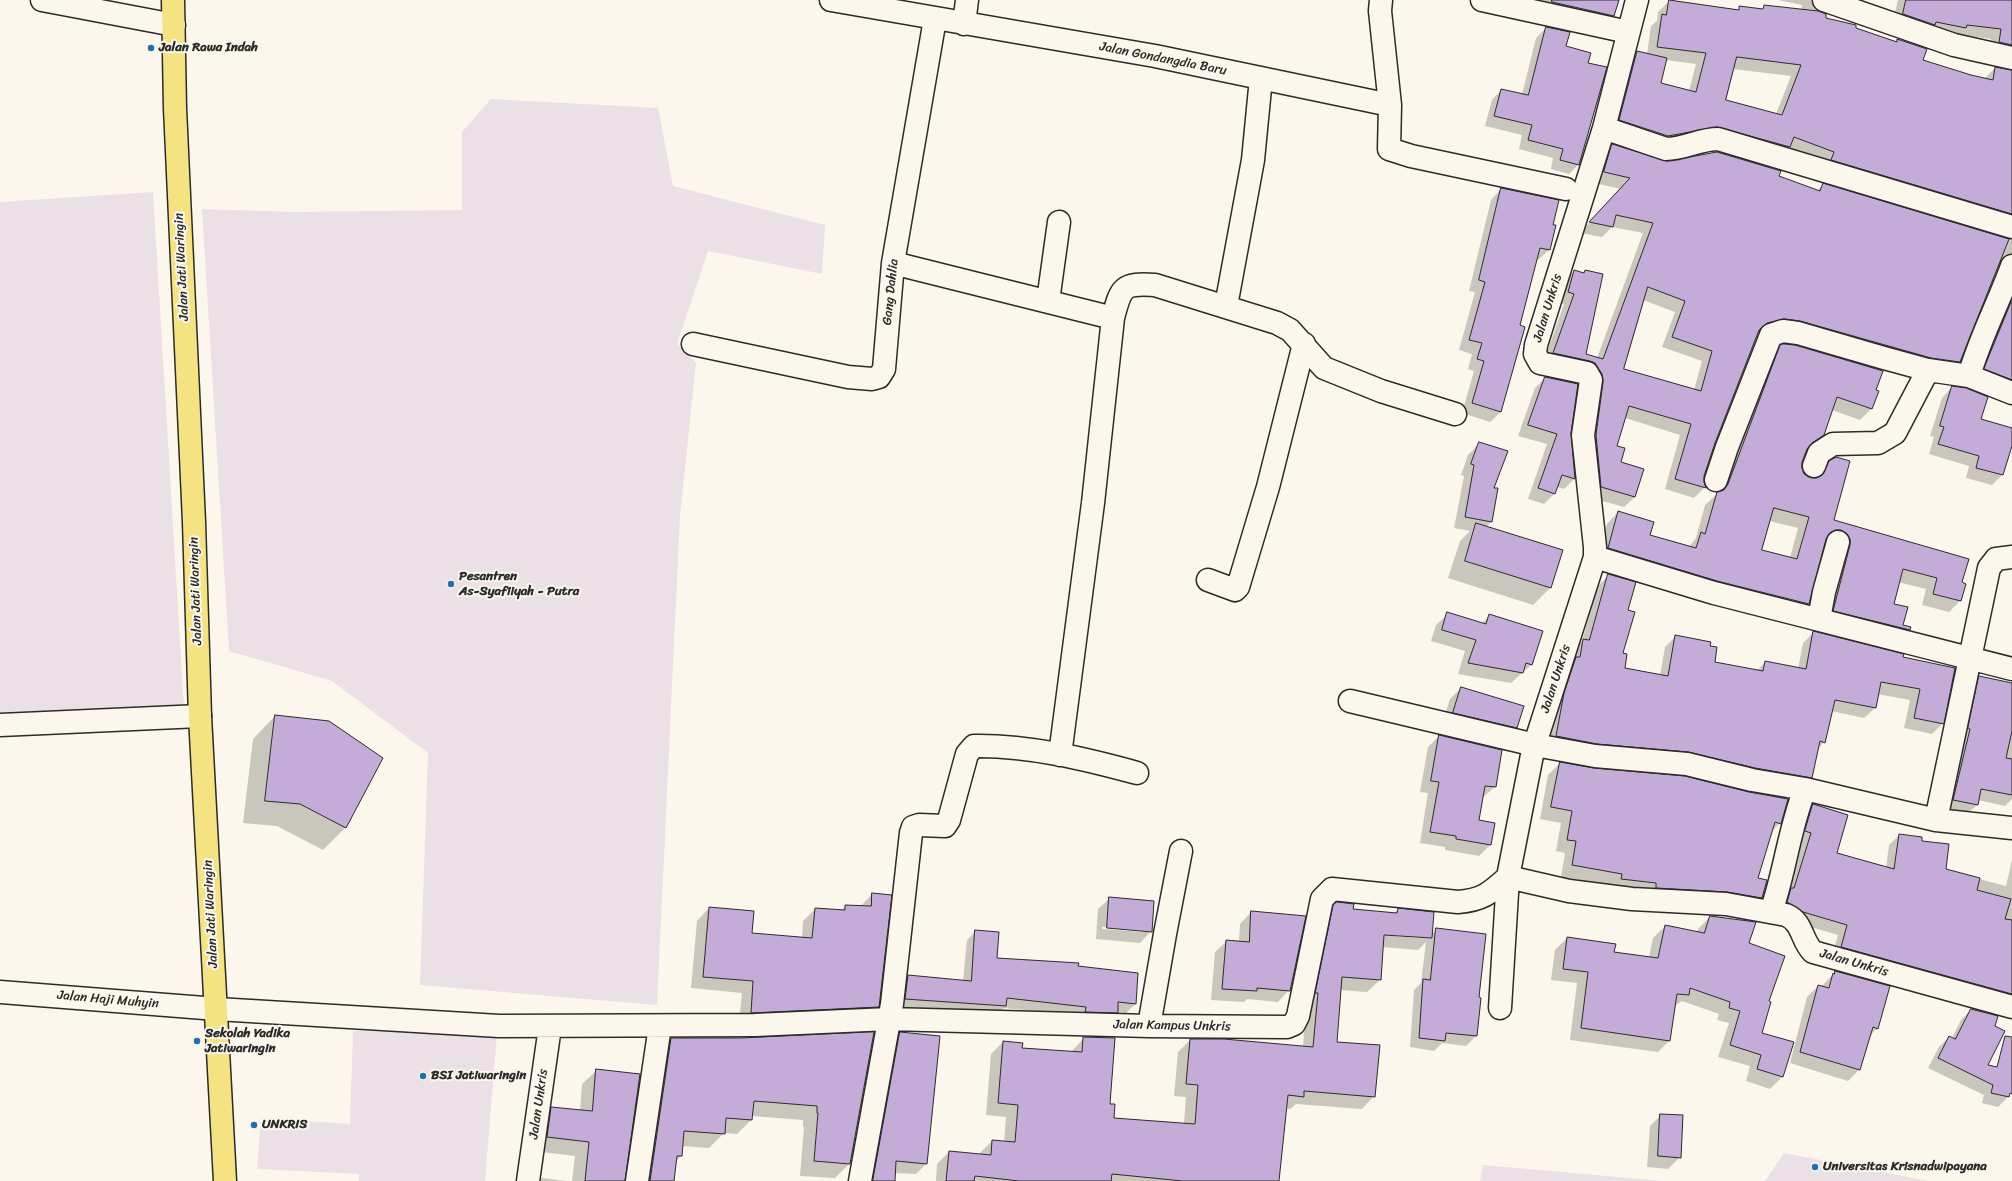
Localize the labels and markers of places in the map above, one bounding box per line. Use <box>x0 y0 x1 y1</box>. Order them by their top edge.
place label: Jalan Rawa Indah <box>159 40 258 56</box>
marker: Jalan Rawa Indah <box>146 43 156 53</box>
place label: Pesantren As-Syafiiyah - Putra <box>459 569 579 600</box>
marker: Pesantren As-Syafiiyah - Putra <box>446 579 456 589</box>
place label: Sekolah Yadika Jatiwaringin <box>205 1026 290 1057</box>
marker: Sekolah Yadika Jatiwaringin <box>192 1036 202 1046</box>
place label: BSI Jatiwaringin <box>431 1068 526 1084</box>
marker: BSI Jatiwaringin <box>418 1071 428 1081</box>
place label: UNKRIS <box>262 1117 307 1133</box>
marker: UNKRIS <box>249 1120 259 1130</box>
place label: Universitas Krisnadwipayana <box>1823 1159 1987 1175</box>
marker: Universitas Krisnadwipayana <box>1810 1162 1820 1172</box>

